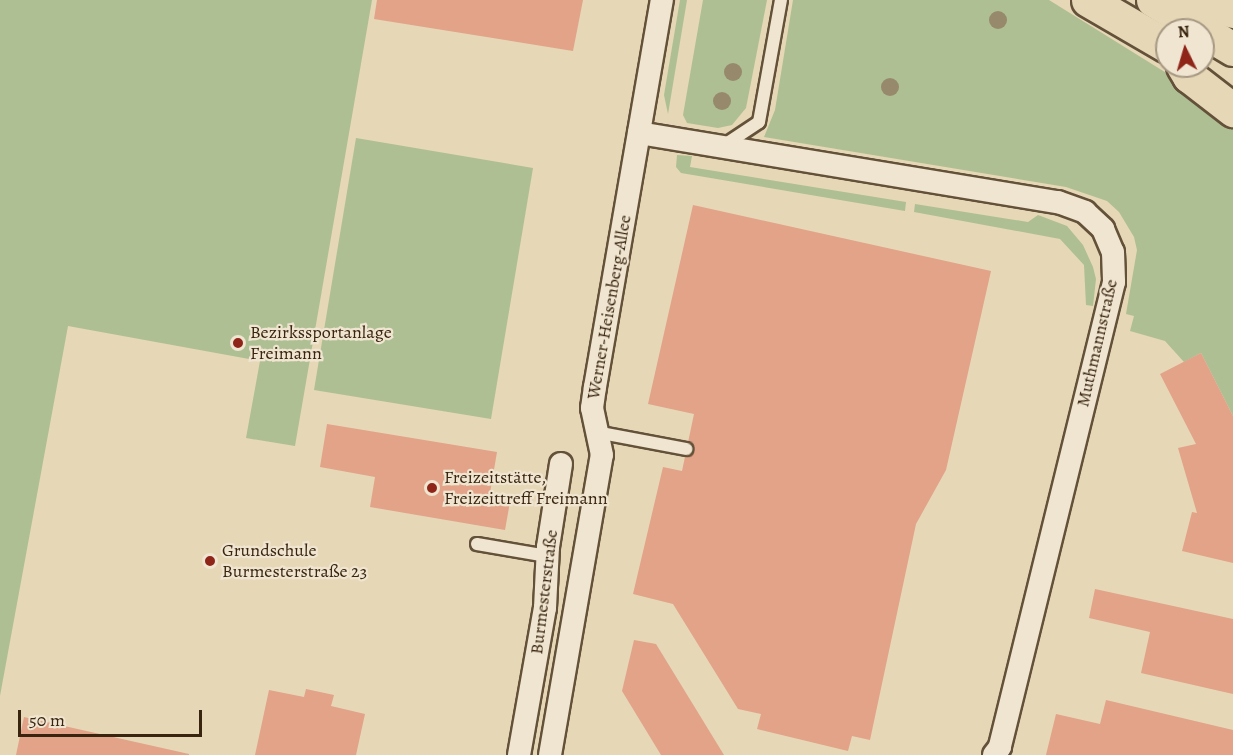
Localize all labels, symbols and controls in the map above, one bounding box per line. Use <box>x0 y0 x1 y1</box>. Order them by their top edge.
north arrow <box>1155 18 1215 78</box>
text: N <box>1177 21 1190 44</box>
street label: Werner-Heisenberg-Allee <box>582 213 636 401</box>
street label: Muthmannstraße <box>1072 277 1122 409</box>
place label: Bezirkssportanlage Freimann <box>250 322 392 364</box>
marker: Bezirkssportanlage Freimann <box>231 336 245 350</box>
place label: Freizeitstätte, Freizeittreff Freimann <box>444 467 607 510</box>
marker: Freizeitstätte, Freizeittreff Freimann <box>425 481 439 495</box>
street label: Burmesterstraße <box>526 528 562 656</box>
place label: Grundschule Burmesterstraße 23 <box>222 540 367 582</box>
marker: Grundschule Burmesterstraße 23 <box>203 554 217 568</box>
scale bar <box>21 698 206 736</box>
text: 50 m <box>29 708 65 732</box>

